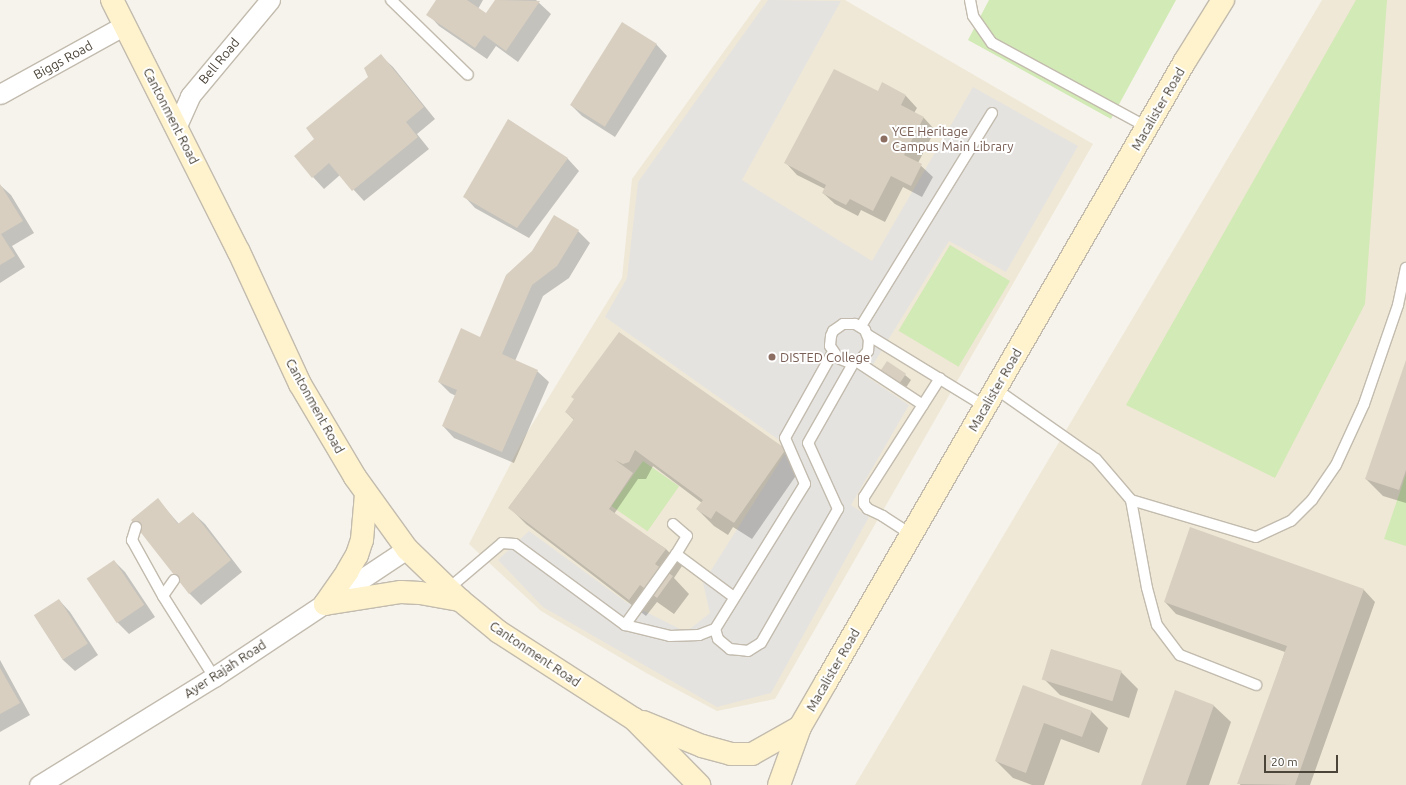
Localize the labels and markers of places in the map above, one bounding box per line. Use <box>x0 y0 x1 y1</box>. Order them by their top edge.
place label: YCE Heritage Campus Main Library <box>892 124 1014 155</box>
marker: YCE Heritage Campus Main Library <box>879 134 889 144</box>
place label: DISTED College <box>780 349 870 365</box>
marker: DISTED College <box>767 352 777 362</box>

